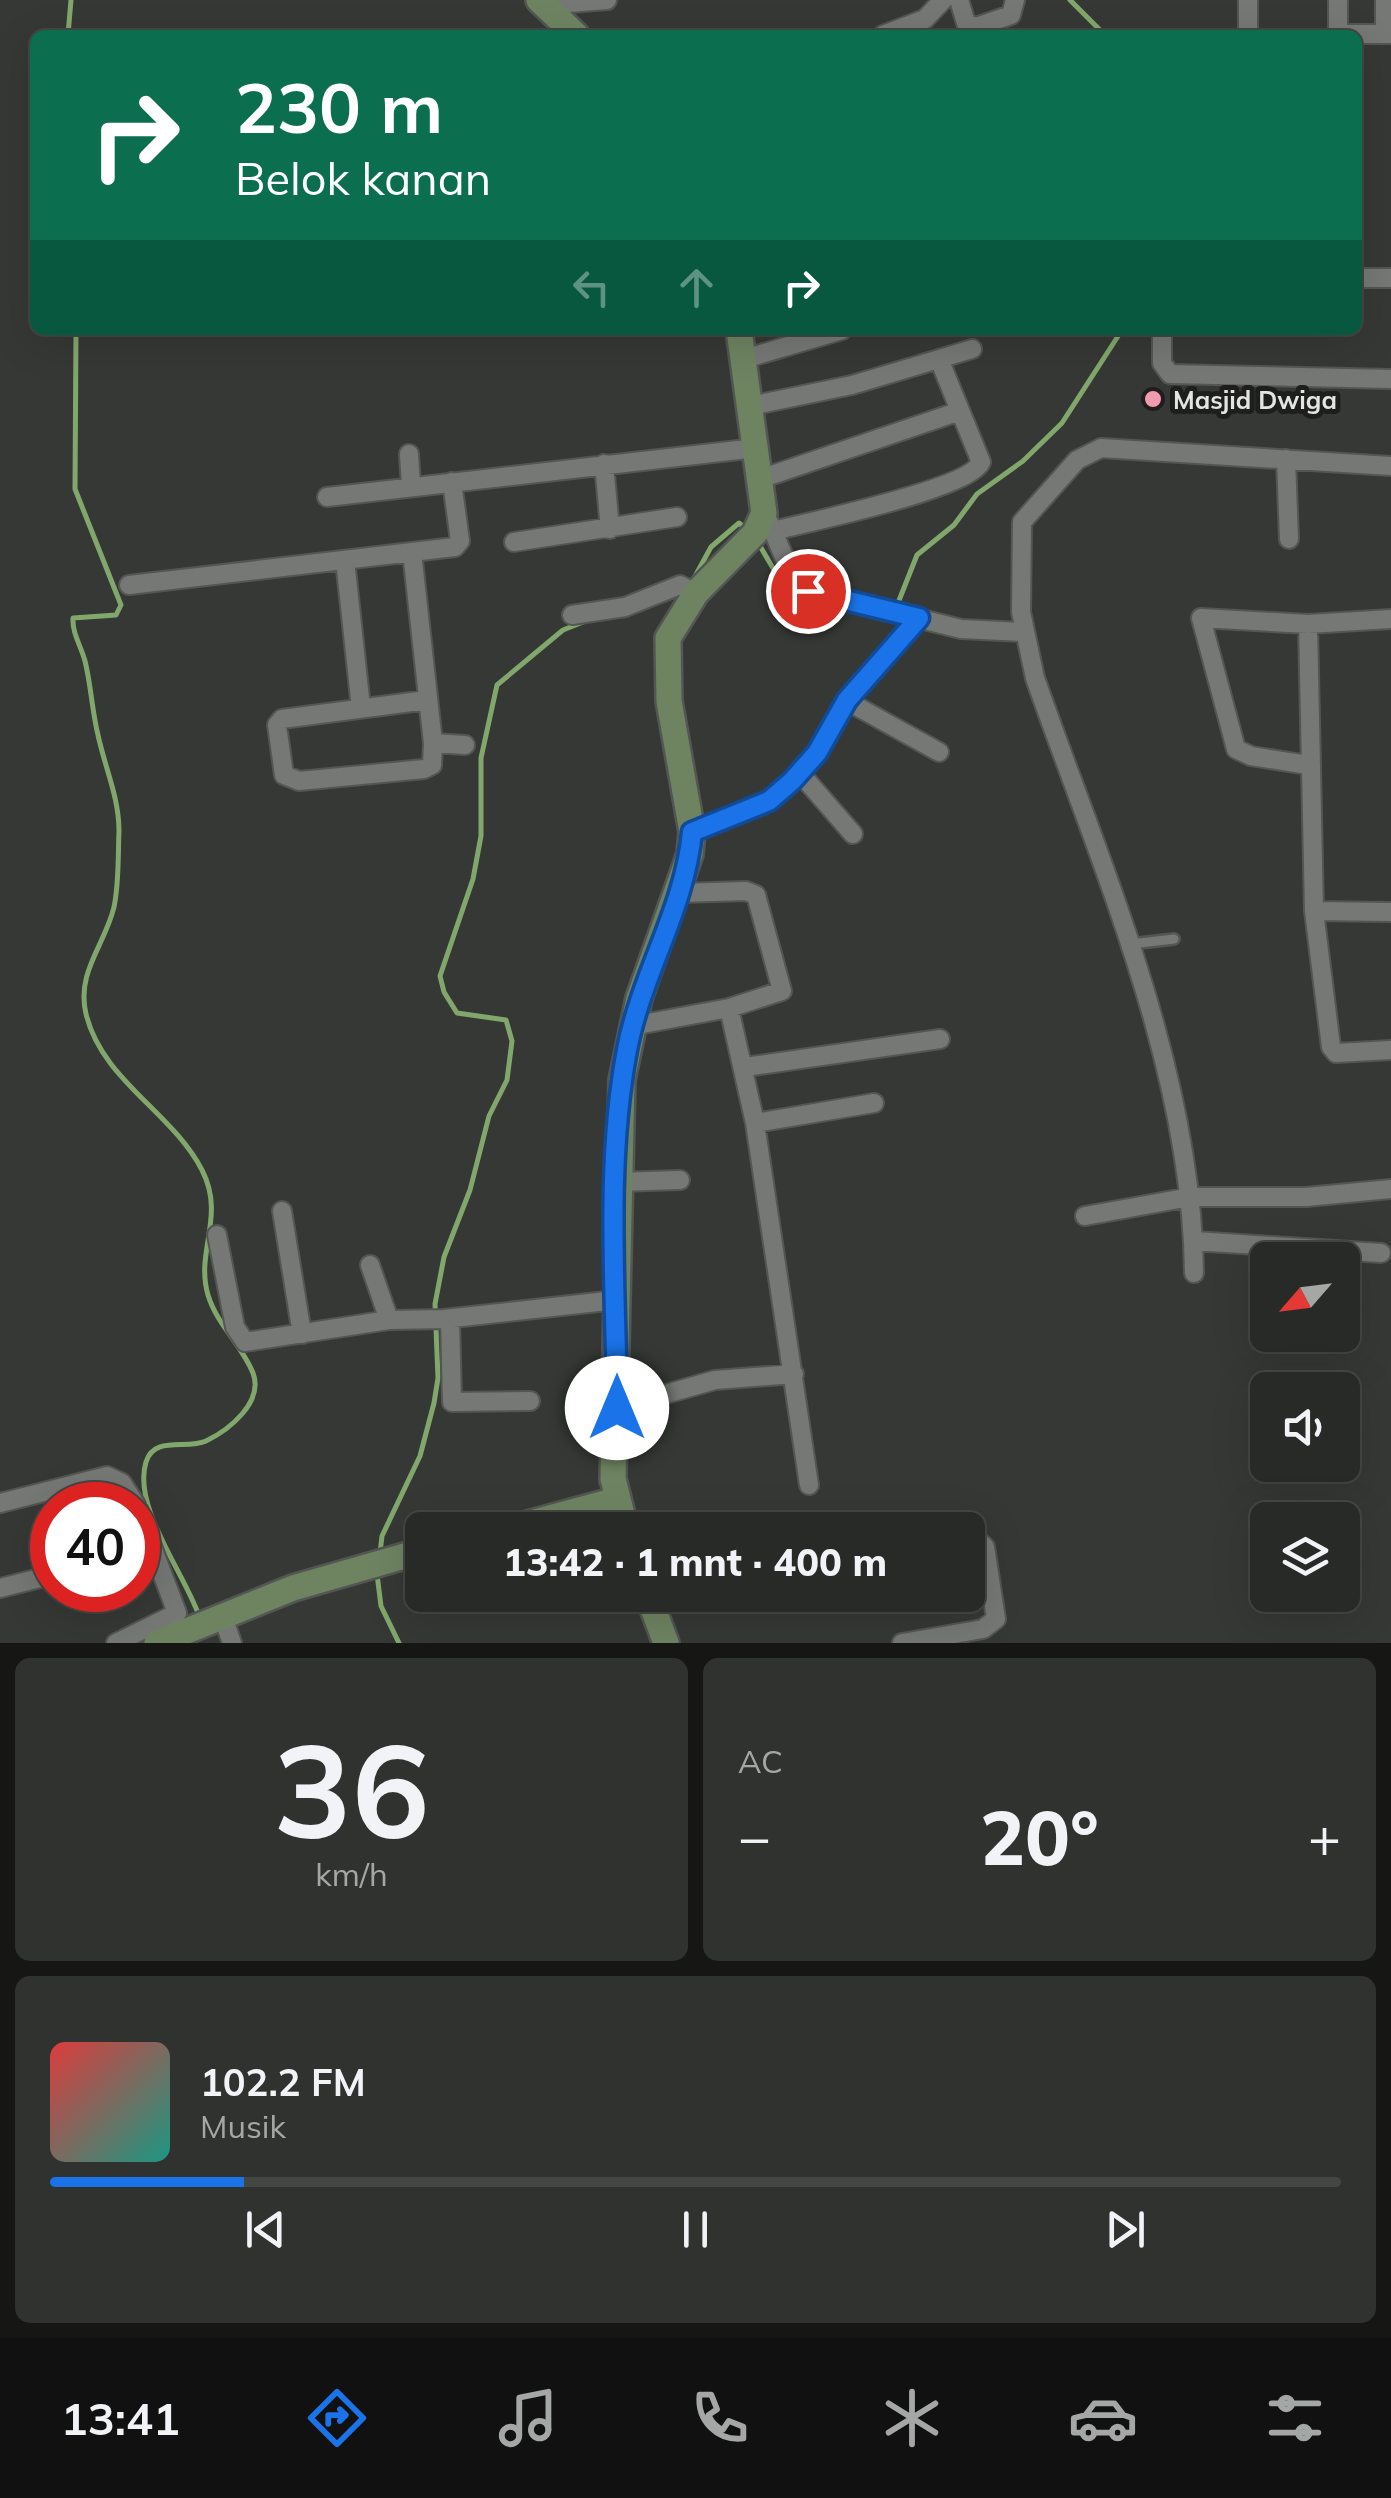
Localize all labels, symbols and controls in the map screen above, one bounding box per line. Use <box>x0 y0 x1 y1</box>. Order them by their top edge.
text: 230 m <box>235 63 443 151</box>
icon: right <box>70 70 200 200</box>
text: Belok kanan <box>235 150 491 206</box>
icon: left <box>564 260 619 315</box>
icon: ahead <box>669 260 724 315</box>
icon: right <box>774 260 829 315</box>
place label: Masjid Dwiga <box>1173 384 1337 415</box>
marker: Masjid Dwiga <box>1142 388 1164 410</box>
pin <box>766 549 851 634</box>
icon: arrive <box>781 564 836 619</box>
north arrow <box>1250 1242 1360 1352</box>
map controls <box>1250 1242 1360 1612</box>
position arrow <box>565 1356 669 1460</box>
button: sound <box>1250 1372 1360 1482</box>
speed limit sign: 40 <box>30 1482 160 1612</box>
button: layers <box>1250 1502 1360 1612</box>
text: 13:42 · 1 mnt · 400 m <box>503 1538 887 1586</box>
text: 36 <box>273 1707 430 1871</box>
text: AC <box>738 1741 783 1781</box>
text: 20° <box>980 1790 1099 1884</box>
text: − <box>738 1802 771 1871</box>
text: + <box>1308 1802 1341 1871</box>
text: km/h <box>315 1854 388 1894</box>
text: 102.2 FM <box>200 2058 366 2106</box>
text: Musik <box>200 2106 286 2146</box>
icon: previous <box>238 2202 293 2257</box>
icon: pause <box>668 2202 723 2257</box>
icon: next <box>1098 2202 1153 2257</box>
icon: directions <box>302 2383 372 2453</box>
icon: music <box>493 2383 563 2453</box>
icon: phone <box>685 2383 755 2453</box>
icon: climate <box>877 2383 947 2453</box>
icon: car <box>1068 2383 1138 2453</box>
icon: filters <box>1260 2383 1330 2453</box>
text: 13:41 <box>61 2390 180 2446</box>

